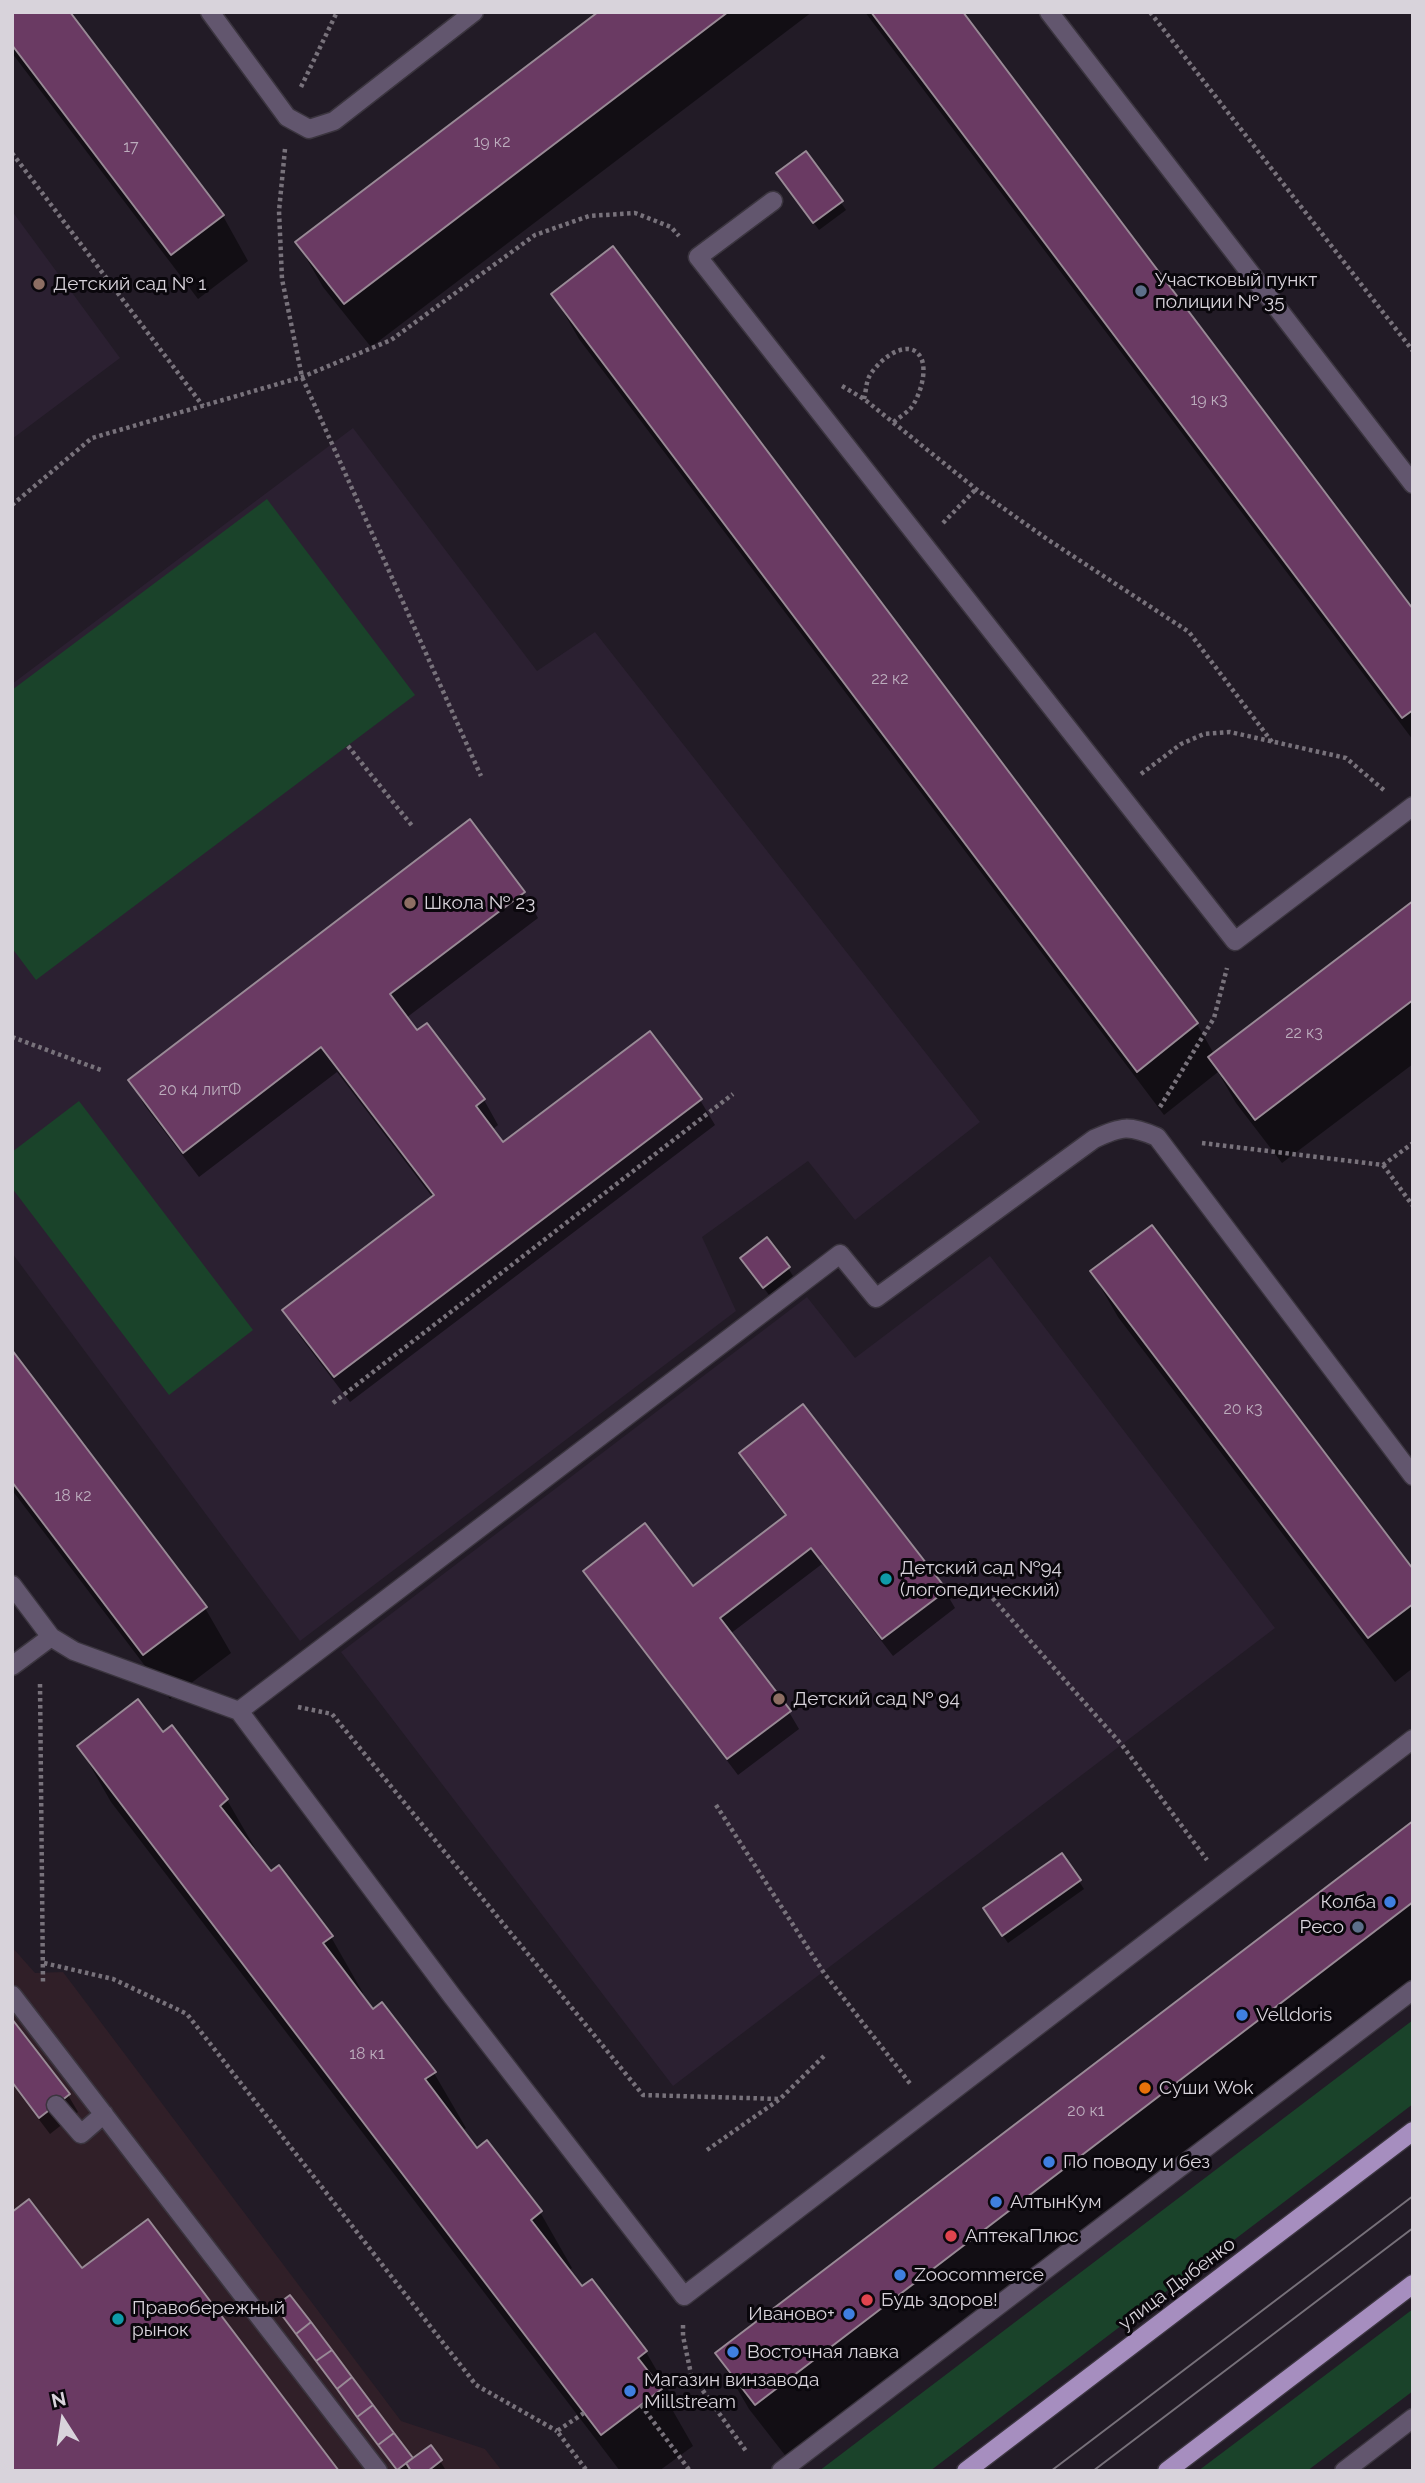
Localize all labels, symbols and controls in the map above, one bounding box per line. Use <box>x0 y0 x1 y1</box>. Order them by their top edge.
house number: 19 к2 <box>474 132 510 152</box>
house number: 17 <box>123 137 139 157</box>
place label: Участковый пункт полиции № 35 <box>1155 269 1317 313</box>
place label: Детский сад № 1 <box>53 273 206 295</box>
marker: Детский сад № 1 <box>31 276 47 292</box>
marker: Участковый пункт полиции № 35 <box>1133 283 1149 299</box>
house number: 19 к3 <box>1190 390 1228 410</box>
house number: 22 к2 <box>871 669 909 689</box>
place label: Школа № 23 <box>424 892 535 914</box>
marker: Школа № 23 <box>402 895 418 911</box>
house number: 22 к3 <box>1285 1023 1323 1043</box>
house number: 20 к4 литФ <box>159 1080 241 1100</box>
house number: 20 к3 <box>1223 1399 1263 1419</box>
house number: 18 к2 <box>54 1486 92 1506</box>
place label: Детский сад №94 (логопедический) <box>900 1557 1062 1601</box>
marker: Детский сад №94 (логопедический) <box>878 1571 894 1587</box>
place label: Детский сад № 94 <box>793 1688 960 1710</box>
marker: Детский сад № 94 <box>771 1691 787 1707</box>
place label: Колба <box>1321 1891 1376 1913</box>
marker: Колба <box>1382 1894 1398 1910</box>
place label: Ресо <box>1299 1916 1344 1938</box>
marker: Ресо <box>1350 1919 1366 1935</box>
place label: Velldoris <box>1256 2004 1332 2026</box>
marker: Velldoris <box>1234 2007 1250 2023</box>
house number: 18 к1 <box>349 2044 385 2064</box>
place label: Суши Wok <box>1159 2077 1254 2099</box>
marker: Суши Wok <box>1137 2080 1153 2096</box>
house number: 20 к1 <box>1067 2101 1105 2121</box>
place label: По поводу и без <box>1063 2151 1210 2173</box>
marker: По поводу и без <box>1041 2154 1057 2170</box>
place label: АлтынКум <box>1010 2191 1102 2213</box>
marker: АлтынКум <box>988 2194 1004 2210</box>
place label: АптекаПлюс <box>965 2225 1079 2247</box>
marker: АптекаПлюс <box>943 2228 959 2244</box>
street label: улица Дыбенко <box>1114 2233 1240 2335</box>
place label: Zoocommerce <box>914 2264 1044 2286</box>
marker: Zoocommerce <box>892 2267 908 2283</box>
place label: Будь здоров! <box>881 2289 998 2311</box>
marker: Будь здоров! <box>859 2292 875 2308</box>
place label: Правобережный рынок <box>132 2297 285 2341</box>
place label: Иваново+ <box>748 2303 835 2325</box>
marker: Иваново+ <box>841 2306 857 2322</box>
marker: Правобережный рынок <box>110 2311 126 2327</box>
place label: Восточная лавка <box>747 2341 899 2363</box>
marker: Восточная лавка <box>725 2344 741 2360</box>
place label: Магазин винзавода Millstream <box>644 2369 819 2413</box>
marker: Магазин винзавода Millstream <box>622 2383 638 2399</box>
north arrow <box>28 2385 98 2455</box>
text: N <box>49 2387 68 2412</box>

